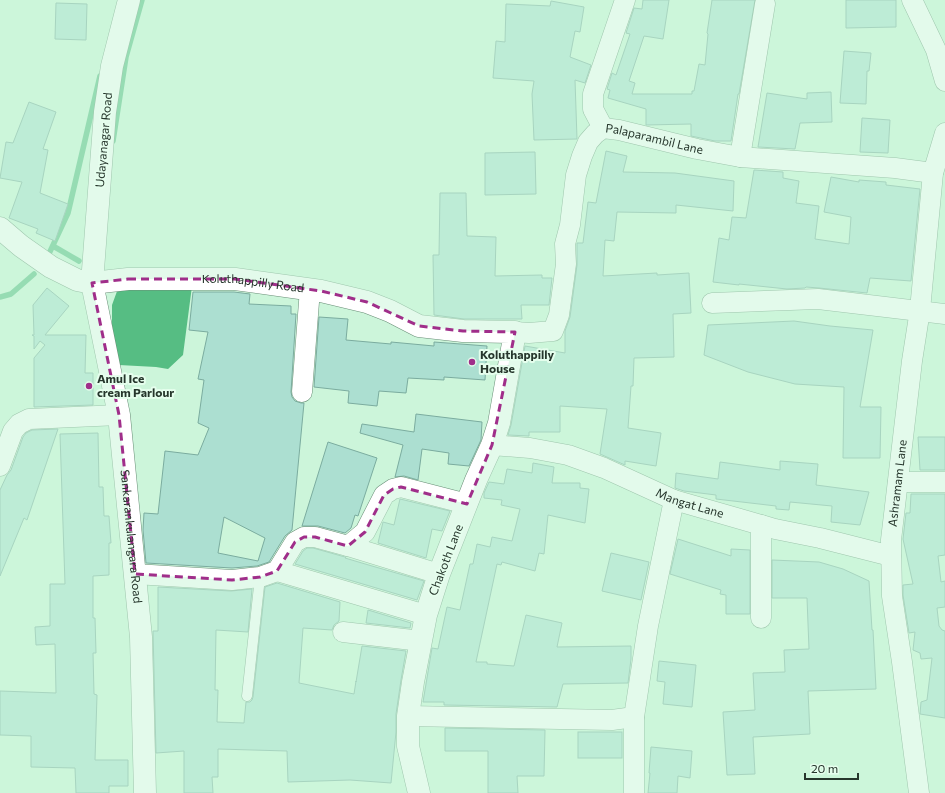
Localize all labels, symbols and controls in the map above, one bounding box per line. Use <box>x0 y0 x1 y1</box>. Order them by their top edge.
street label: Udayanagar Road <box>92 92 114 188</box>
street label: Palaparambil Lane <box>605 120 704 156</box>
street label: Koluthappilly Road <box>202 271 305 295</box>
place label: Koluthappilly House <box>480 347 555 375</box>
marker: Koluthappilly House <box>467 357 477 367</box>
place label: Amul Ice cream Parlour <box>97 371 174 399</box>
marker: Amul Ice cream Parlour <box>84 381 94 391</box>
street label: Ashramam Lane <box>885 439 909 527</box>
street label: Sankarankulangara Road <box>118 469 146 604</box>
street label: Mangat Lane <box>654 485 726 520</box>
street label: Chakoth Lane <box>425 522 465 597</box>
scale bar <box>805 755 858 781</box>
text: 20 m <box>811 761 838 775</box>

